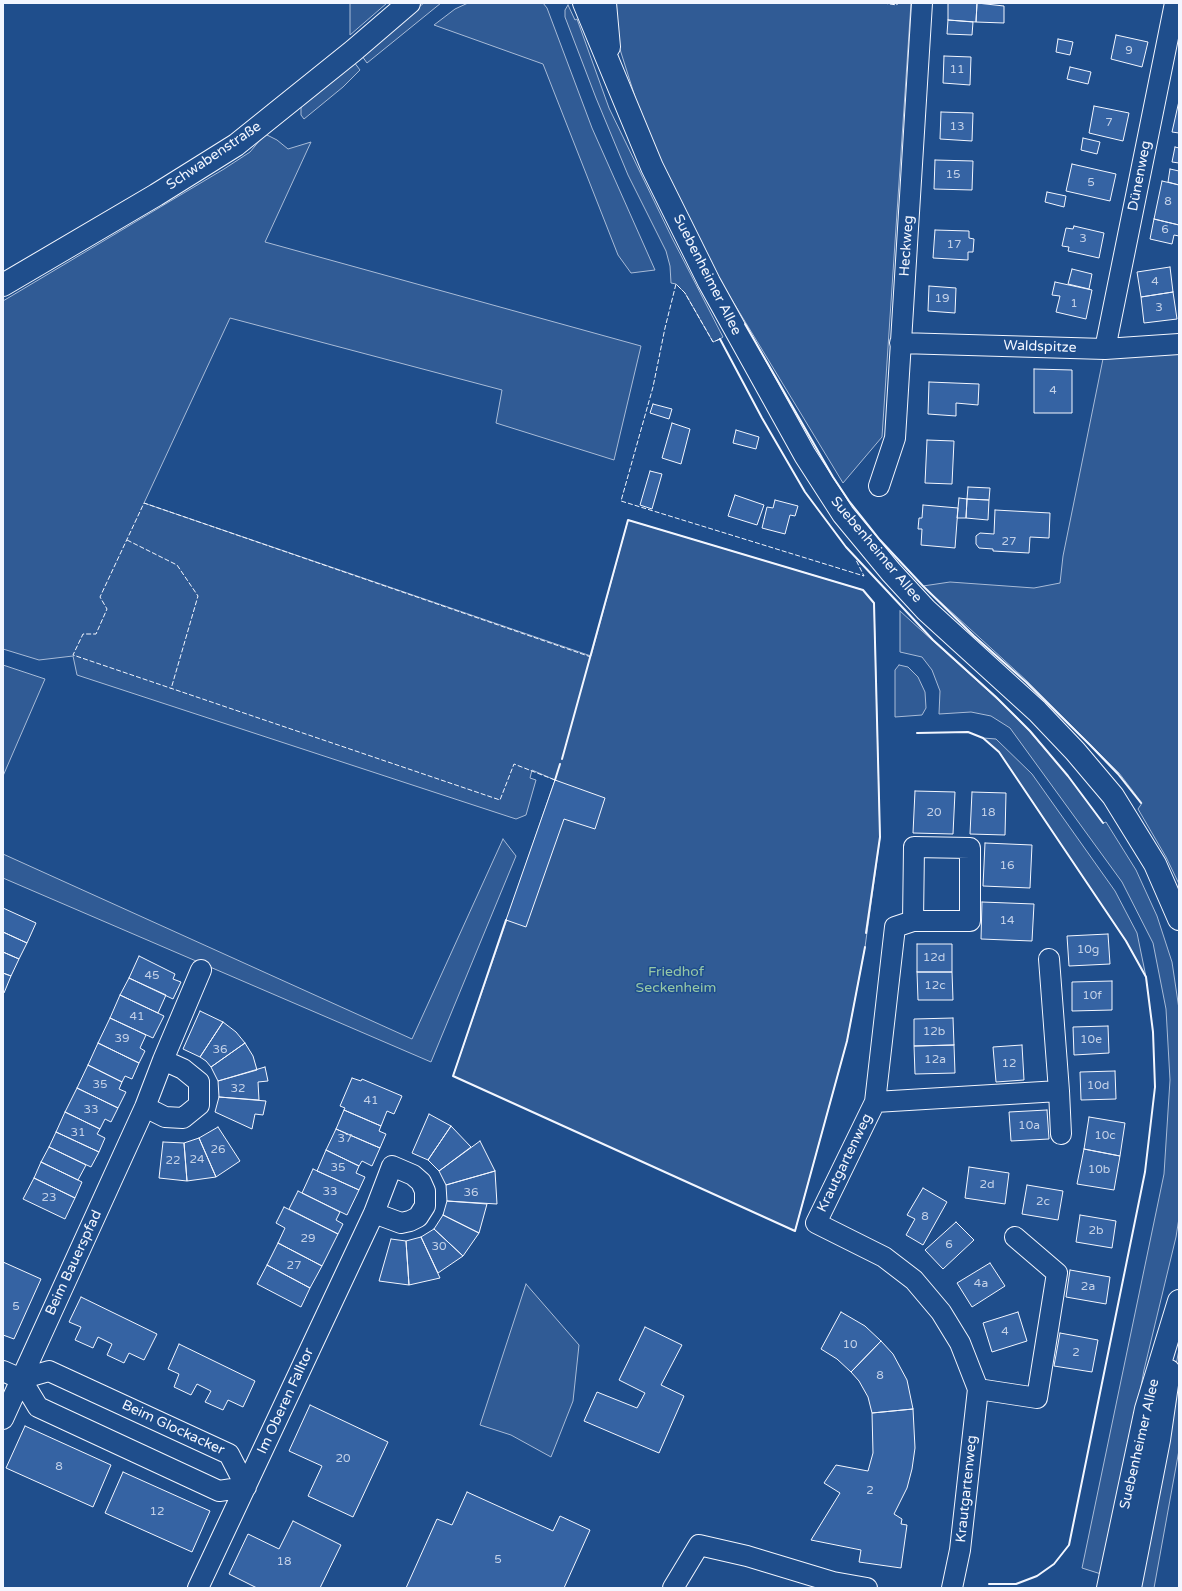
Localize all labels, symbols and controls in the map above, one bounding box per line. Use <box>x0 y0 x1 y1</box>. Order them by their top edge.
house number: 9 <box>1125 44 1133 58</box>
house number: 11 <box>949 63 965 77</box>
house number: 7 <box>1105 116 1113 130</box>
street label: Schwabenstraße <box>164 118 264 194</box>
house number: 13 <box>949 120 965 134</box>
street label: Dünenweg <box>1125 139 1155 213</box>
house number: 15 <box>945 168 961 182</box>
house number: 5 <box>1087 176 1095 190</box>
house number: 8 <box>1164 195 1172 209</box>
street label: Suebenheimer Allee <box>669 212 745 338</box>
street label: Heckweg <box>896 215 918 277</box>
house number: 6 <box>1161 223 1169 237</box>
house number: 3 <box>1079 232 1087 246</box>
house number: 17 <box>946 238 962 252</box>
house number: 4 <box>1151 275 1159 289</box>
house number: 19 <box>934 292 950 306</box>
house number: 1 <box>1070 297 1078 311</box>
house number: 3 <box>1155 301 1163 315</box>
street label: Waldspitze <box>1003 337 1077 357</box>
house number: 4 <box>1049 384 1057 398</box>
street label: Suebenheimer Allee <box>827 494 925 606</box>
house number: 27 <box>1001 535 1017 549</box>
house number: 20 <box>926 806 942 820</box>
house number: 18 <box>980 806 996 820</box>
house number: 16 <box>999 859 1015 873</box>
house number: 14 <box>999 914 1015 928</box>
house number: 10g <box>1077 943 1099 957</box>
house number: 12d <box>923 951 945 965</box>
park label: Friedhof Seckenheim <box>636 964 716 996</box>
house number: 45 <box>144 969 160 983</box>
house number: 12c <box>924 979 946 993</box>
house number: 10f <box>1082 989 1102 1003</box>
house number: 41 <box>129 1010 145 1024</box>
house number: 12b <box>923 1025 945 1039</box>
house number: 39 <box>114 1032 130 1046</box>
house number: 10e <box>1080 1033 1102 1047</box>
house number: 36 <box>212 1043 228 1057</box>
house number: 12a <box>924 1053 946 1067</box>
house number: 12 <box>1001 1057 1017 1071</box>
house number: 35 <box>92 1078 108 1092</box>
house number: 10d <box>1087 1079 1109 1093</box>
house number: 32 <box>230 1082 246 1096</box>
house number: 41 <box>363 1094 379 1108</box>
house number: 33 <box>83 1103 99 1117</box>
street label: Krautgartenweg <box>814 1111 876 1215</box>
house number: 10a <box>1018 1119 1040 1133</box>
house number: 31 <box>70 1126 86 1140</box>
house number: 10c <box>1094 1129 1116 1143</box>
house number: 37 <box>337 1132 353 1146</box>
house number: 26 <box>210 1143 226 1157</box>
house number: 24 <box>189 1153 205 1167</box>
house number: 22 <box>165 1154 181 1168</box>
house number: 35 <box>330 1161 346 1175</box>
house number: 10b <box>1088 1163 1110 1177</box>
house number: 2d <box>979 1178 995 1192</box>
house number: 33 <box>322 1185 338 1199</box>
house number: 36 <box>463 1186 479 1200</box>
house number: 23 <box>41 1191 57 1205</box>
house number: 2c <box>1036 1195 1050 1209</box>
street label: Beim Bauerspfad <box>42 1208 106 1318</box>
house number: 8 <box>921 1210 929 1224</box>
house number: 2b <box>1088 1224 1104 1238</box>
house number: 29 <box>300 1232 316 1246</box>
house number: 6 <box>945 1238 953 1252</box>
house number: 30 <box>431 1240 447 1254</box>
house number: 27 <box>286 1259 302 1273</box>
house number: 4a <box>974 1277 988 1291</box>
house number: 2a <box>1081 1280 1095 1294</box>
house number: 5 <box>12 1300 20 1314</box>
house number: 4 <box>1001 1325 1009 1339</box>
house number: 10 <box>842 1338 858 1352</box>
street label: Im Oberen Falltor <box>254 1345 318 1457</box>
house number: 2 <box>1072 1346 1080 1360</box>
house number: 8 <box>876 1369 884 1383</box>
street label: Suebenheimer Allee <box>1117 1377 1163 1511</box>
street label: Beim Glockacker <box>119 1397 227 1459</box>
street label: Krautgartenweg <box>953 1435 981 1543</box>
house number: 20 <box>335 1452 351 1466</box>
house number: 8 <box>55 1460 63 1474</box>
house number: 2 <box>866 1484 874 1498</box>
house number: 12 <box>149 1505 165 1519</box>
house number: 5 <box>494 1553 502 1567</box>
house number: 18 <box>276 1555 292 1569</box>

